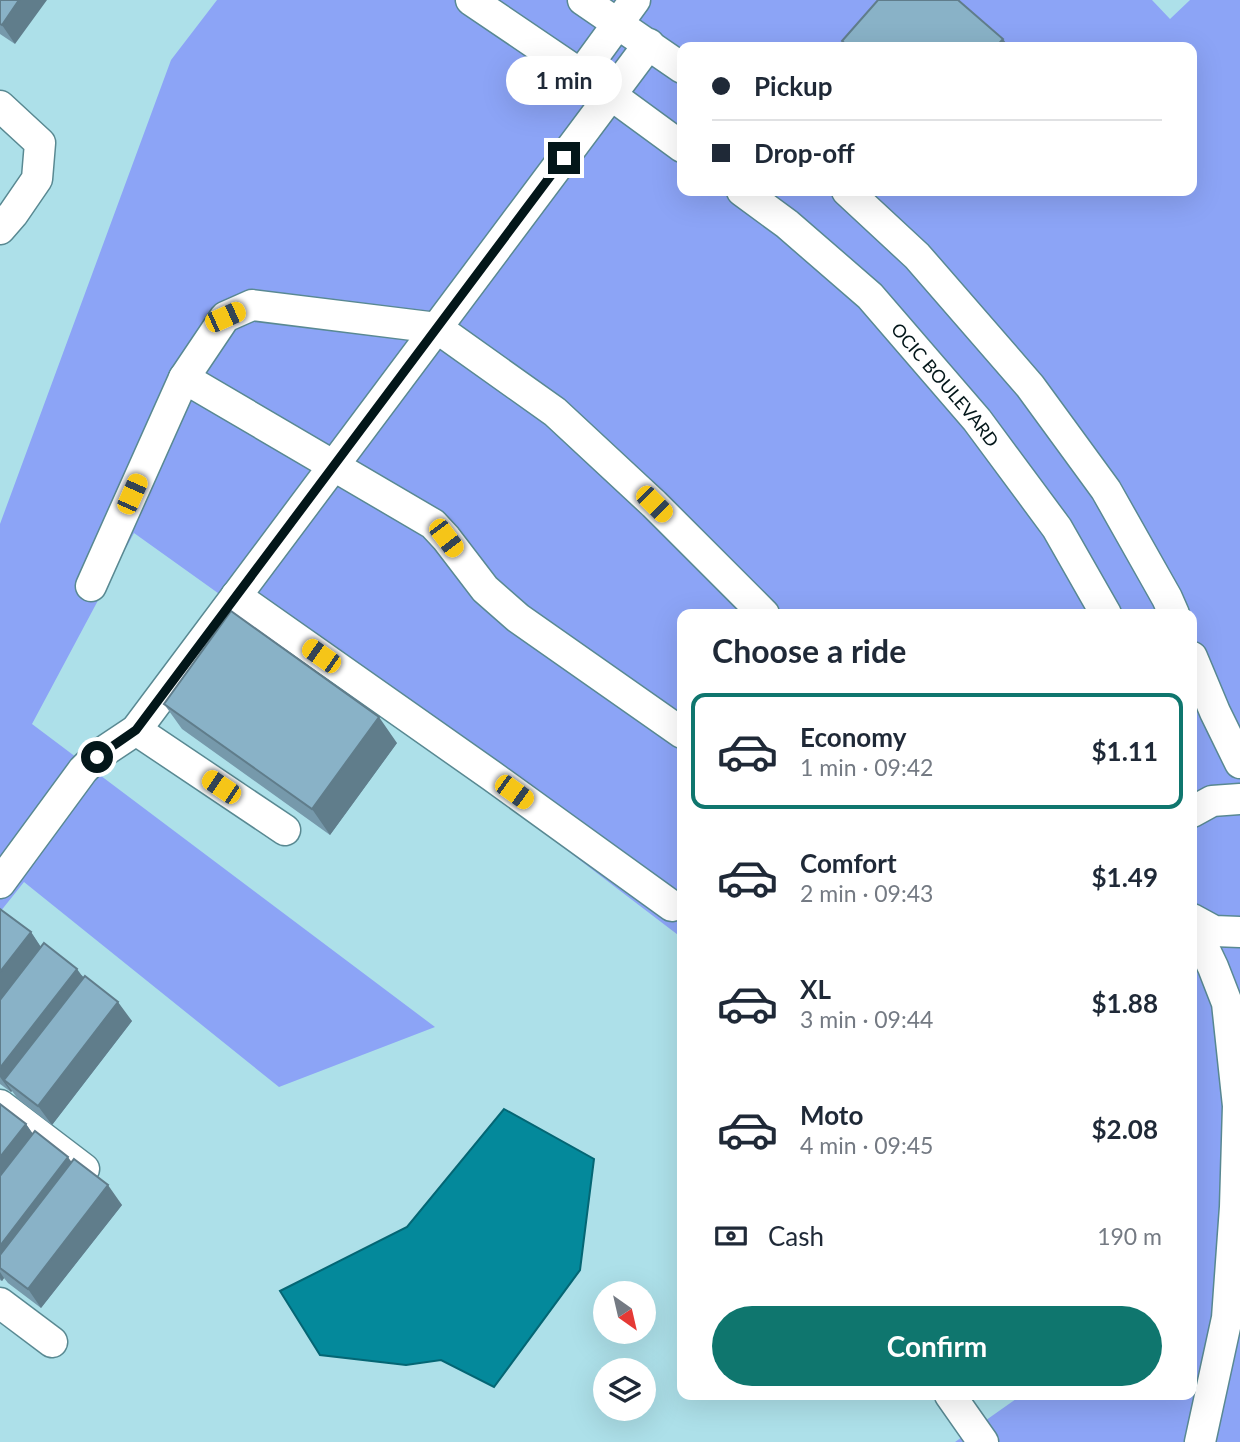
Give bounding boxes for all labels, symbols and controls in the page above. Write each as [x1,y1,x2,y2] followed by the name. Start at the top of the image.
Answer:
[506,57,622,106] callout: 1 min
[535,66,593,94] text: 1 min
[754,70,833,102] text: Pickup
[754,137,855,169] text: Drop-off
[548,142,580,174] route end
[202,299,249,335] car
[887,318,1004,451] street label: OCIC BOULEVARD
[114,471,151,517] car
[632,482,677,526] car
[425,515,468,561] car
[712,631,906,670] text: Choose a ride
[298,635,345,677] car
[716,720,779,783] icon: car
[800,721,906,753] text: Economy
[1092,735,1158,767] text: $1.11
[81,741,113,773] route start
[800,753,933,781] text: 1 min · 09:42
[198,767,245,807] car
[491,771,538,813] car
[716,846,779,909] icon: car
[800,847,897,879] text: Comfort
[1092,861,1158,893] text: $1.49
[800,879,933,907] text: 2 min · 09:43
[716,972,779,1035] icon: car
[800,973,831,1005] text: XL
[1092,987,1158,1019] text: $1.88
[800,1005,933,1033] text: 3 min · 09:44
[716,1098,779,1161] icon: car
[800,1099,863,1131] text: Moto
[1092,1113,1158,1145] text: $2.08
[800,1131,933,1159] text: 4 min · 09:45
[712,1217,750,1255] icon: cash
[768,1220,824,1252] text: Cash
[1097,1222,1162,1250] text: 190 m
[593,1281,656,1344] north arrow
[593,1281,656,1421] map controls
[712,1306,1162,1386] button: Confirm
[593,1358,656,1421] button: layers

